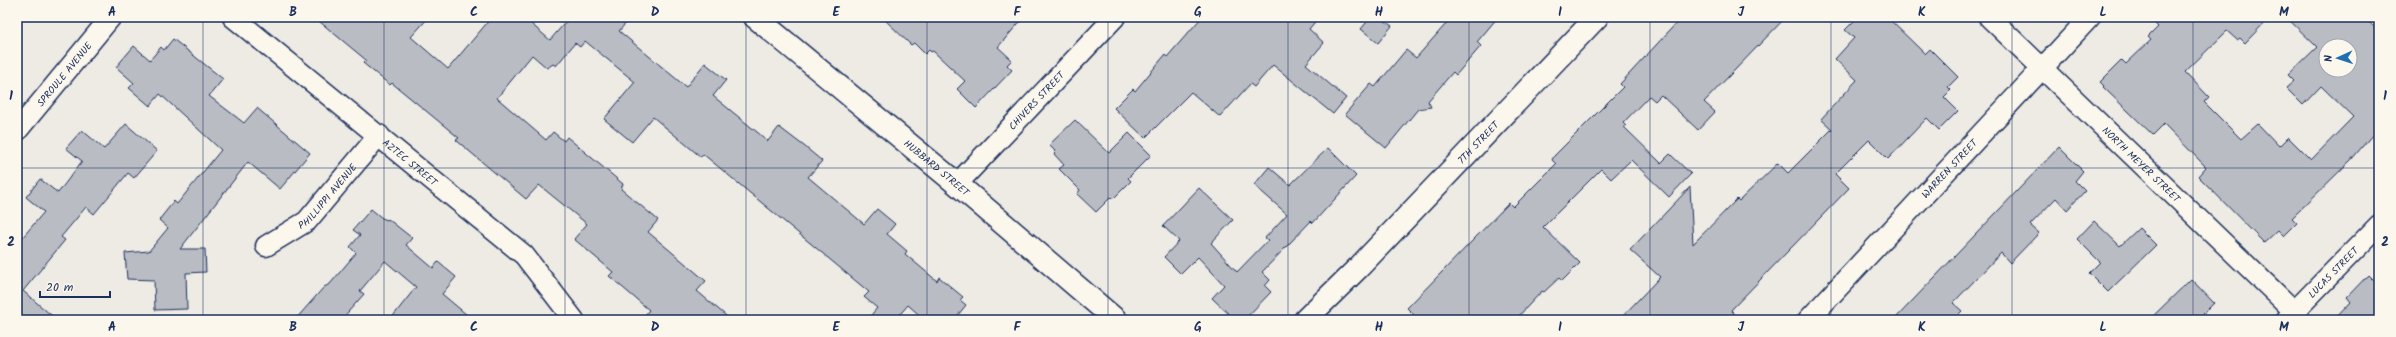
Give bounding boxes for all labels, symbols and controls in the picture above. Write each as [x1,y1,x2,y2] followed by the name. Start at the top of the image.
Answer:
[108,2,116,23] text: A
[289,2,297,23] text: B
[470,2,478,23] text: C
[651,2,660,23] text: D
[832,2,840,23] text: E
[1013,2,1021,23] text: F
[1194,2,1202,23] text: G
[1375,2,1384,23] text: H
[1558,2,1562,23] text: I
[1738,2,1745,23] text: J
[1918,2,1926,23] text: K
[2099,2,2107,23] text: L
[2279,2,2289,23] text: M
[33,38,97,110] street label: SPROULE AVENUE
[2318,38,2358,78] north arrow
[2320,54,2338,62] text: N
[1005,67,1070,134] street label: CHIVERS STREET
[9,86,13,107] text: 1
[2383,86,2387,107] text: 1
[1454,117,1504,168] street label: 7TH STREET
[2098,123,2185,208] street label: NORTH MEYER STREET
[379,135,442,191] street label: AZTEC STREET
[1918,135,1983,202] street label: WARREN STREET
[900,136,974,201] street label: HUBBARD STREET
[295,159,362,234] street label: PHILLIPPI AVENUE
[7,232,15,253] text: 2
[2381,232,2389,253] text: 2
[2305,242,2364,302] street label: LUCAS STREET
[40,273,110,299] scale bar
[46,278,74,297] text: 20 m
[108,317,116,337] text: A
[289,317,297,337] text: B
[470,317,478,337] text: C
[651,317,660,337] text: D
[832,317,840,337] text: E
[1013,317,1021,337] text: F
[1194,317,1202,337] text: G
[1375,317,1384,337] text: H
[1558,317,1562,337] text: I
[1738,317,1745,337] text: J
[1918,317,1926,337] text: K
[2099,317,2107,337] text: L
[2279,317,2289,337] text: M

